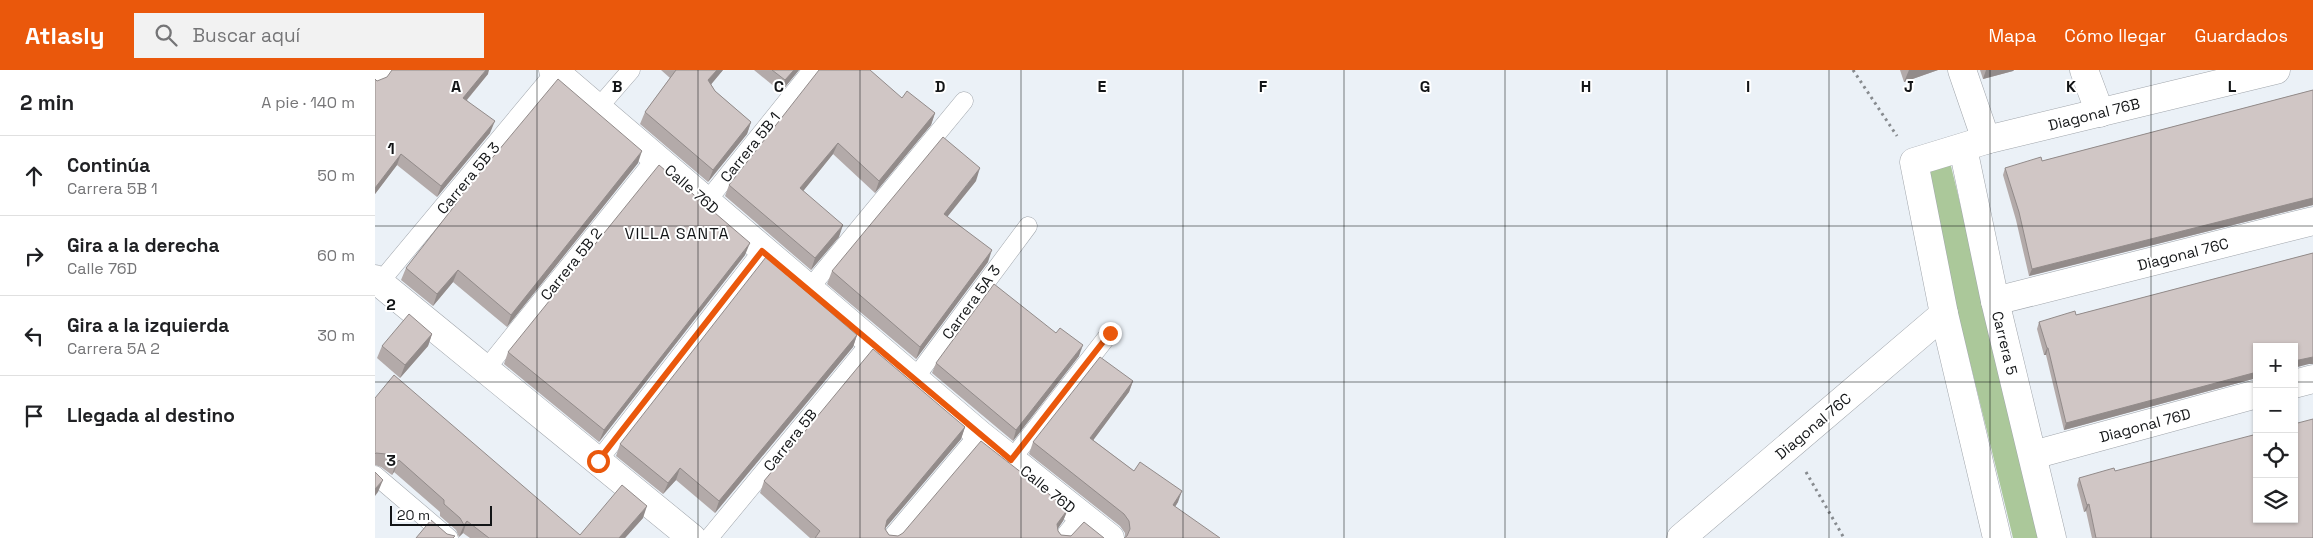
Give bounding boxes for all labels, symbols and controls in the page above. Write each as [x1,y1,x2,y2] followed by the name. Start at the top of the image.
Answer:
[134,13,484,58] search box
[25,20,104,51] text: Atlasly
[152,21,180,49] icon: search
[192,23,300,48] text: Buscar aquí
[1988,24,2036,47] text: Mapa
[2064,24,2166,47] text: Cómo llegar
[2194,24,2288,47] text: Guardados
[451,76,461,97] text: A
[612,76,622,97] text: B
[774,76,784,97] text: C
[935,76,945,97] text: D
[1098,76,1107,97] text: E
[1259,76,1268,97] text: F
[1420,76,1430,97] text: G
[1581,76,1591,97] text: H
[1746,76,1750,97] text: I
[1904,76,1914,97] text: J
[2066,76,2076,97] text: K
[2228,76,2237,97] text: L
[20,89,74,116] text: 2 min
[261,92,355,113] text: A pie · 140 m
[2046,93,2142,135] street label: Diagonal 76B
[716,108,784,186] street label: Carrera 5B 1
[387,138,395,159] text: 1
[432,138,504,218] street label: Carrera 5B 3
[67,153,150,178] text: Continúa
[661,160,723,218] street label: Calle 76D
[20,162,48,190] icon: ahead
[317,165,355,186] text: 50 m
[67,178,158,199] text: Carrera 5B 1
[625,223,730,244] district label: VILLA SANTA
[536,224,606,304] street label: Carrera 5B 2
[67,233,219,258] text: Gira a la derecha
[2135,233,2231,275] street label: Diagonal 76C
[20,242,48,270] icon: right
[317,245,355,266] text: 60 m
[67,258,137,279] text: Calle 76D
[938,261,1004,343] street label: Carrera 5A 3
[386,294,396,315] text: 2
[1988,309,2022,377] street label: Carrera 5
[67,313,229,338] text: Gira a la izquierda
[20,322,48,350] icon: left
[1099,322,1122,345] route end
[317,325,355,346] text: 30 m
[67,338,160,359] text: Carrera 5A 2
[2253,343,2298,523] map controls
[2253,343,2298,388] button: +
[2253,388,2298,433] button: −
[1771,389,1855,463] street label: Diagonal 76C
[20,402,48,430] icon: arrive
[67,403,235,428] text: Llegada al destino
[2097,404,2193,446] street label: Diagonal 76D
[759,405,821,475] street label: Carrera 5B
[2253,433,2298,478] button: locate
[386,450,396,471] text: 3
[587,450,610,473] route start
[1016,461,1080,517] street label: Calle 76D
[2253,478,2298,523] button: layers
[390,503,493,526] scale bar
[397,506,430,524] text: 20 m

